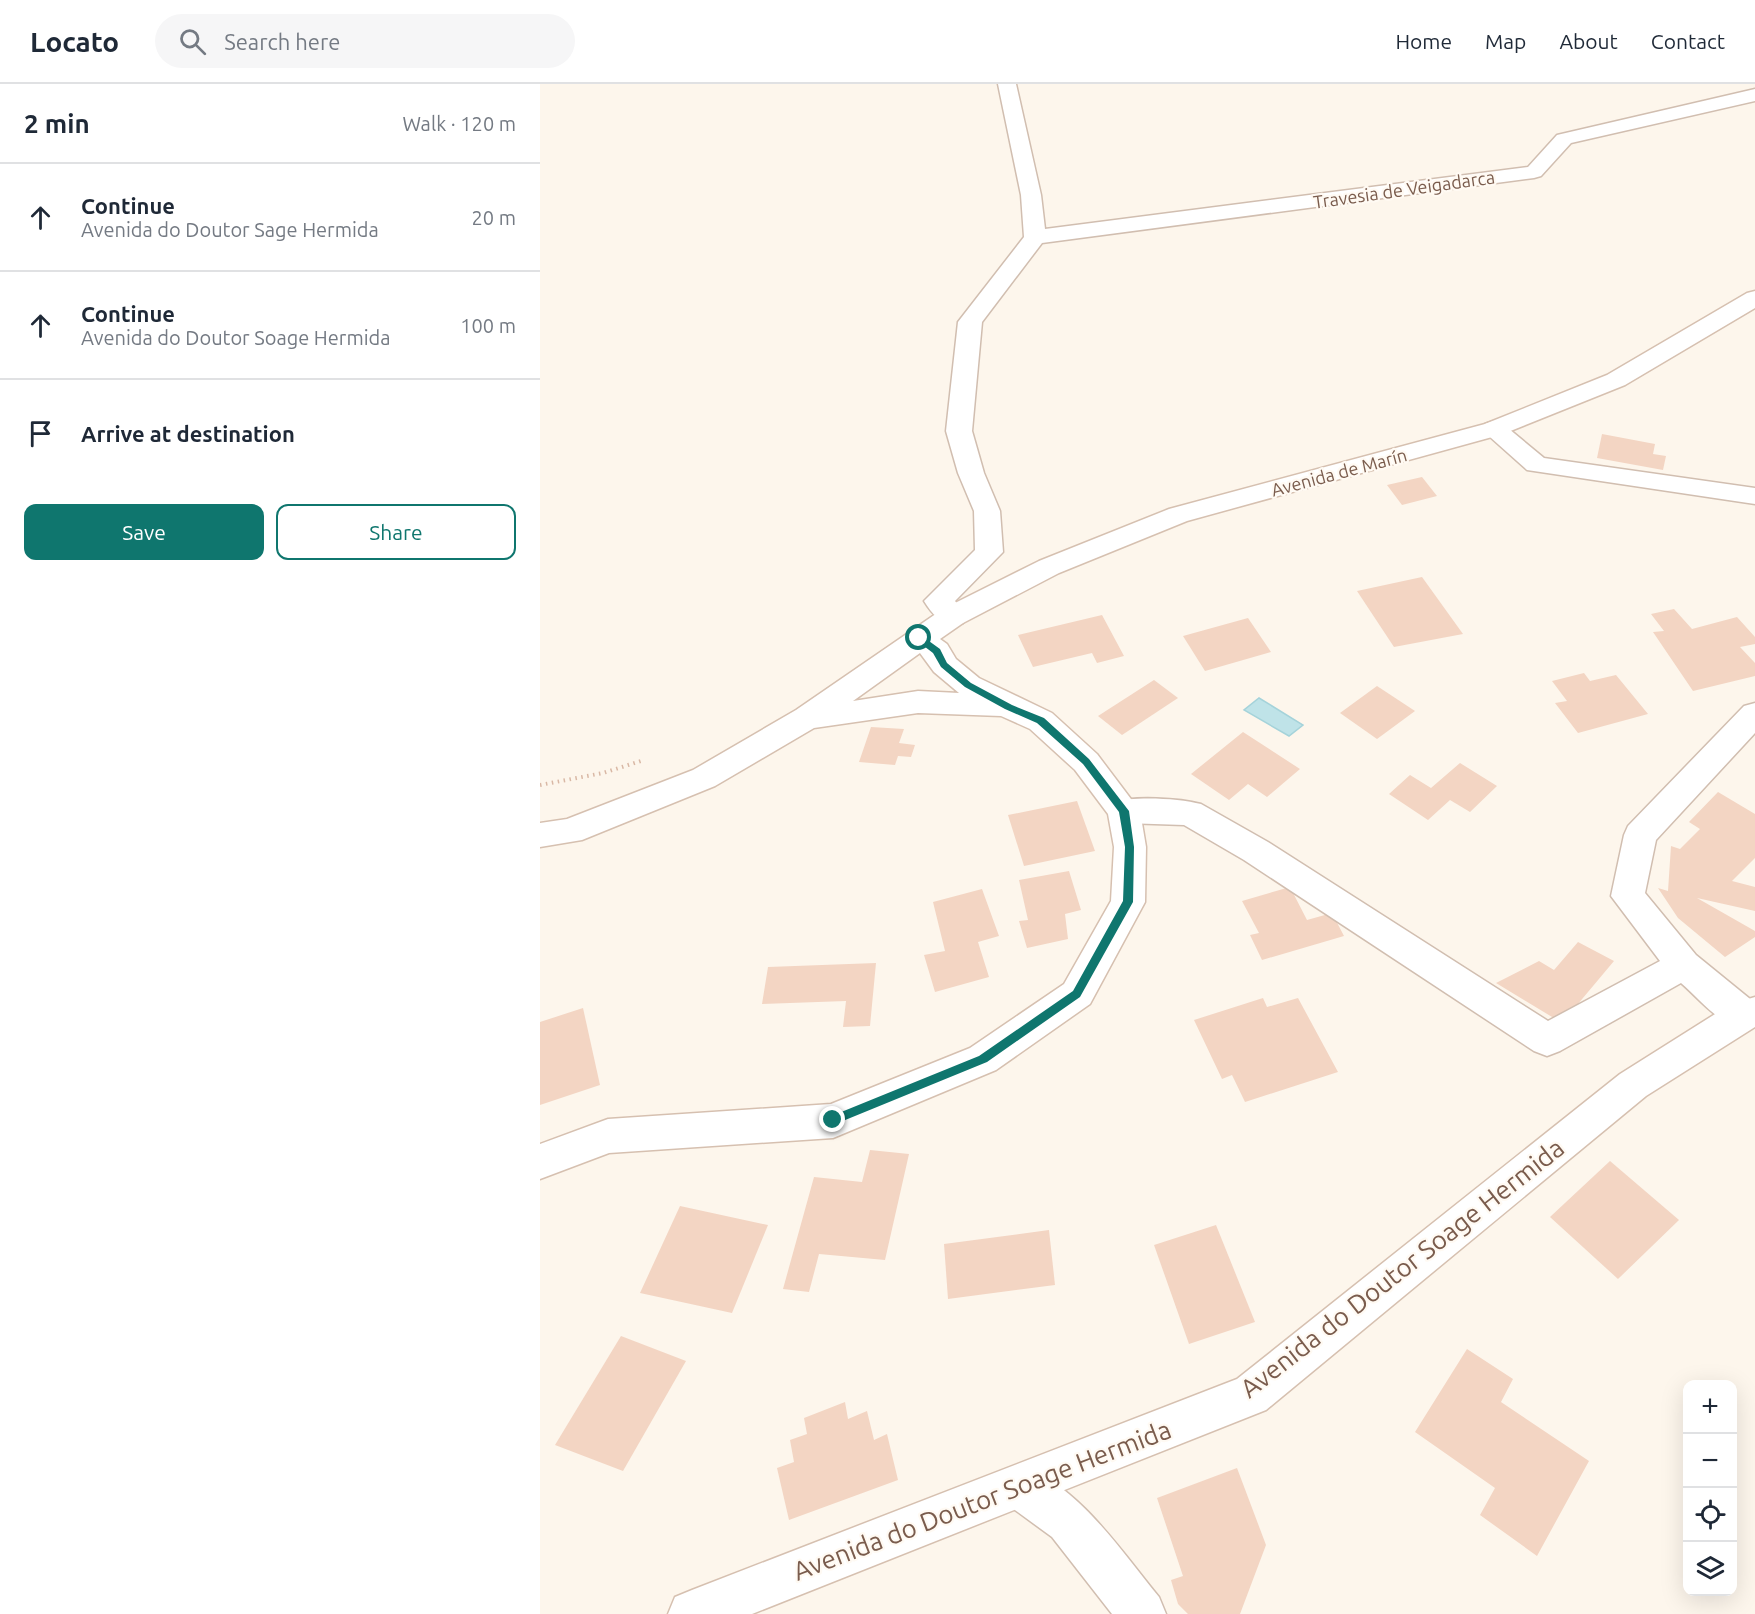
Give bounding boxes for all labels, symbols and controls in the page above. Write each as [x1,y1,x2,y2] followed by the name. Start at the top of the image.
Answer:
[155,14,575,68] search box
[176,25,209,58] icon: search
[30,26,119,57] text: Locato
[224,29,340,54] text: Search here
[1395,29,1452,53] text: Home
[1485,29,1526,53] text: Map
[1559,29,1618,53] text: About
[1651,29,1725,53] text: Contact
[24,109,90,138] text: 2 min
[403,112,516,135] text: Walk · 120 m
[1312,166,1496,212] street label: Travesia de Veigadarca
[81,193,175,218] text: Continue
[24,201,57,234] icon: ahead
[472,206,516,229] text: 20 m
[81,218,379,241] text: Avenida do Doutor Sage Hermida
[81,301,175,326] text: Continue
[24,309,57,342] icon: ahead
[460,314,516,337] text: 100 m
[81,326,390,349] text: Avenida do Doutor Soage Hermida
[24,417,57,450] icon: arrive
[81,421,295,446] text: Arrive at destination
[1269,444,1409,500] street label: Avenida de Marín
[24,504,264,560] button: Save
[276,504,516,560] button: Share
[905,624,931,650] route start
[819,1106,845,1132] route end
[1235,1133,1569,1403] street label: Avenida do Doutor Soage Hermida
[1683,1380,1737,1596] map controls
[1683,1380,1737,1434] button: +
[789,1414,1175,1586] street label: Avenida do Doutor Soage Hermida
[1683,1434,1737,1488] button: −
[1683,1488,1737,1542] button: locate
[1683,1542,1737,1596] button: layers

